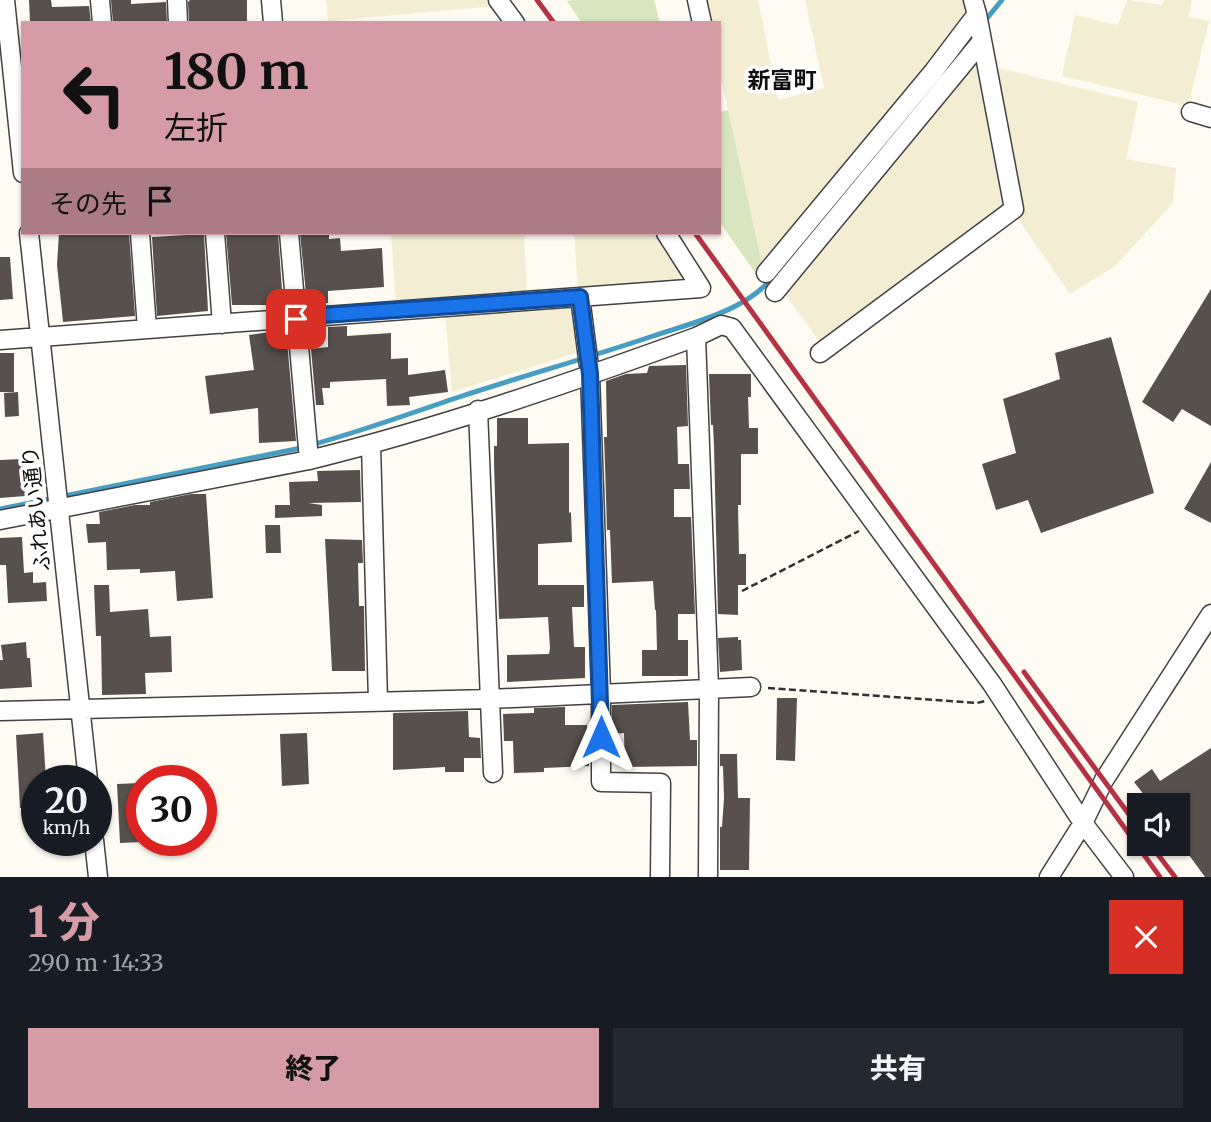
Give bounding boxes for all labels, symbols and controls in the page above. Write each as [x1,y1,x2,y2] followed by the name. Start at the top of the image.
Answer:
[164,41,309,102] text: 180 m
[49,49,140,140] icon: left
[748,65,817,94] district label: 新富町
[164,108,228,148] text: 左折
[141,182,179,220] icon: arrive
[49,187,127,220] text: その先
[266,289,326,349] pin
[277,300,315,338] icon: arrive
[16,445,56,573] street label: ふれあい通り
[564,700,638,774] position arrow
[126,765,217,856] speed limit sign: 30
[45,779,88,823] text: 20
[1127,793,1190,856] map controls
[1127,793,1190,856] button: sound
[43,816,90,839] text: km/h
[28,896,100,948] text: 1 分
[1109,900,1183,974] button: close
[28,948,164,977] text: 290 m · 14:33
[28,1028,599,1108] button: 終了
[613,1028,1183,1108] button: 共有

